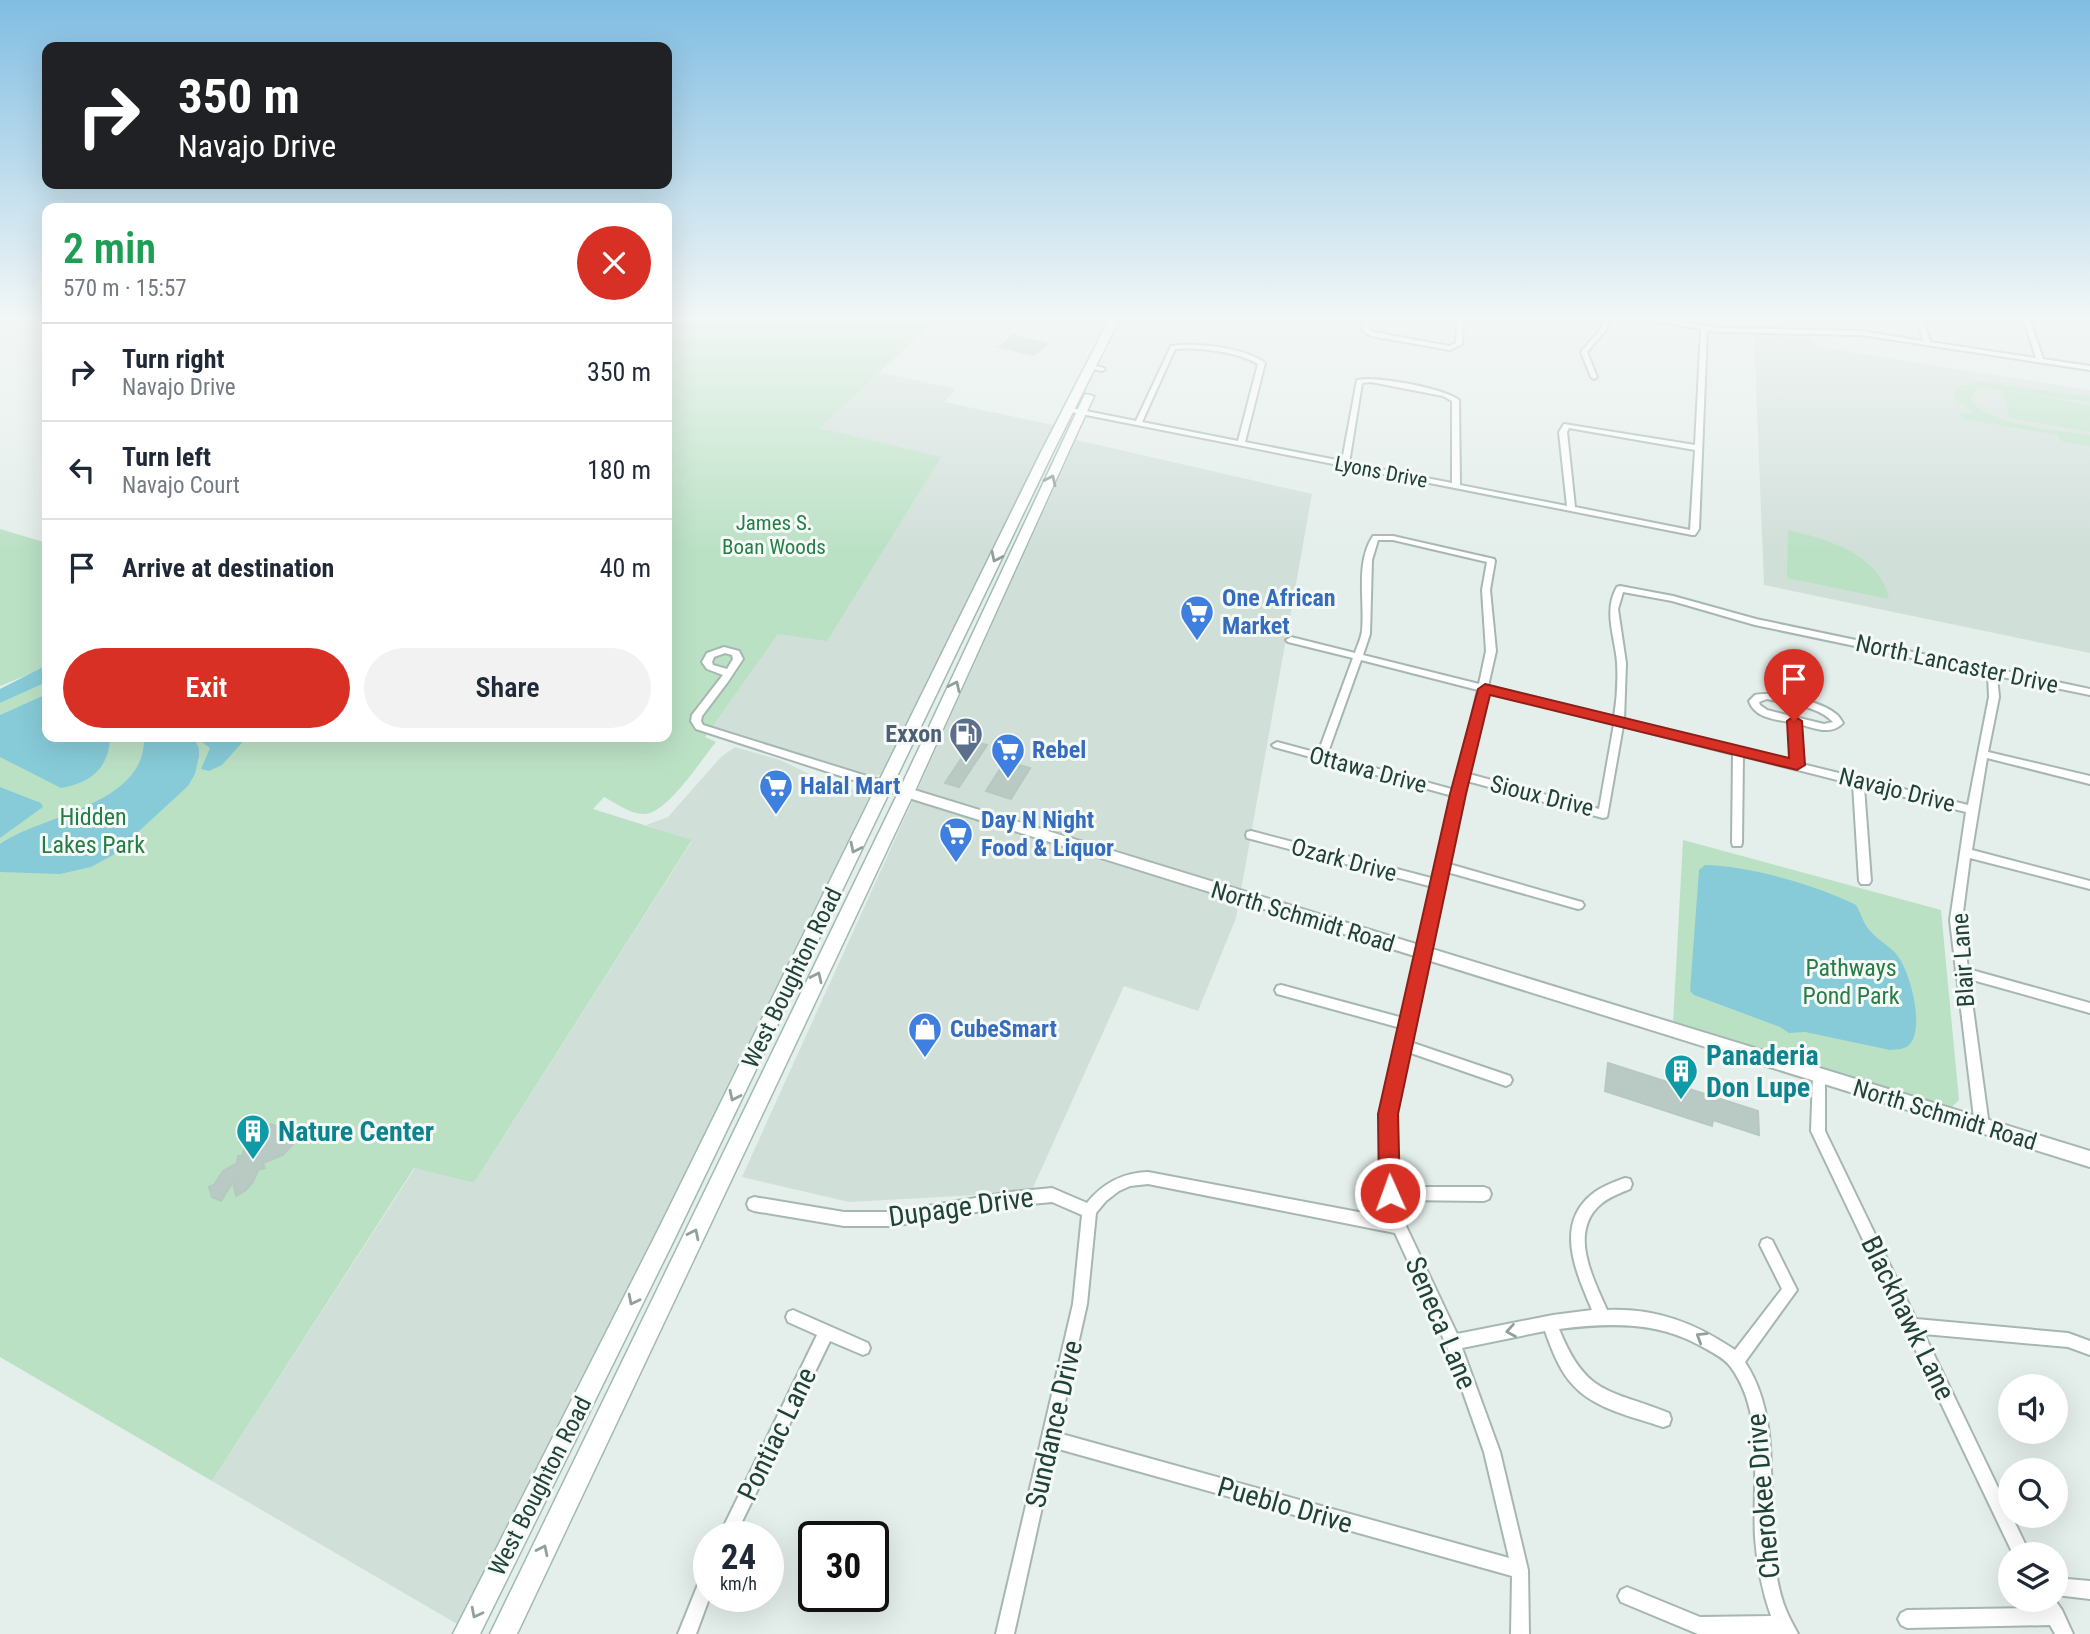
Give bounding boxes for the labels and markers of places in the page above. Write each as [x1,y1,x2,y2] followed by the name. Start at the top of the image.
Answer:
[1222,584,1336,640] place label: One African Market
[1178,593,1216,642] supermarket icon: One African Market
[1764,649,1824,721] pin
[947,715,985,764] fuel station icon: Exxon
[885,720,942,748] place label: Exxon
[989,731,1027,780] supermarket icon: Rebel
[1032,736,1086,764] place label: Rebel
[757,767,795,816] supermarket icon: Halal Mart
[800,772,900,800] place label: Halal Mart
[981,806,1114,862] place label: Day N Night Food & Liquor
[937,815,975,864] supermarket icon: Day N Night Food & Liquor
[906,1010,944,1059] shop icon: CubeSmart
[950,1015,1057,1043] place label: CubeSmart
[1706,1039,1819,1104] place label: Panaderia Don Lupe
[1662,1052,1700,1101] building icon: Panaderia Don Lupe
[234,1112,272,1161] building icon: Nature Center
[278,1115,434,1148] place label: Nature Center

